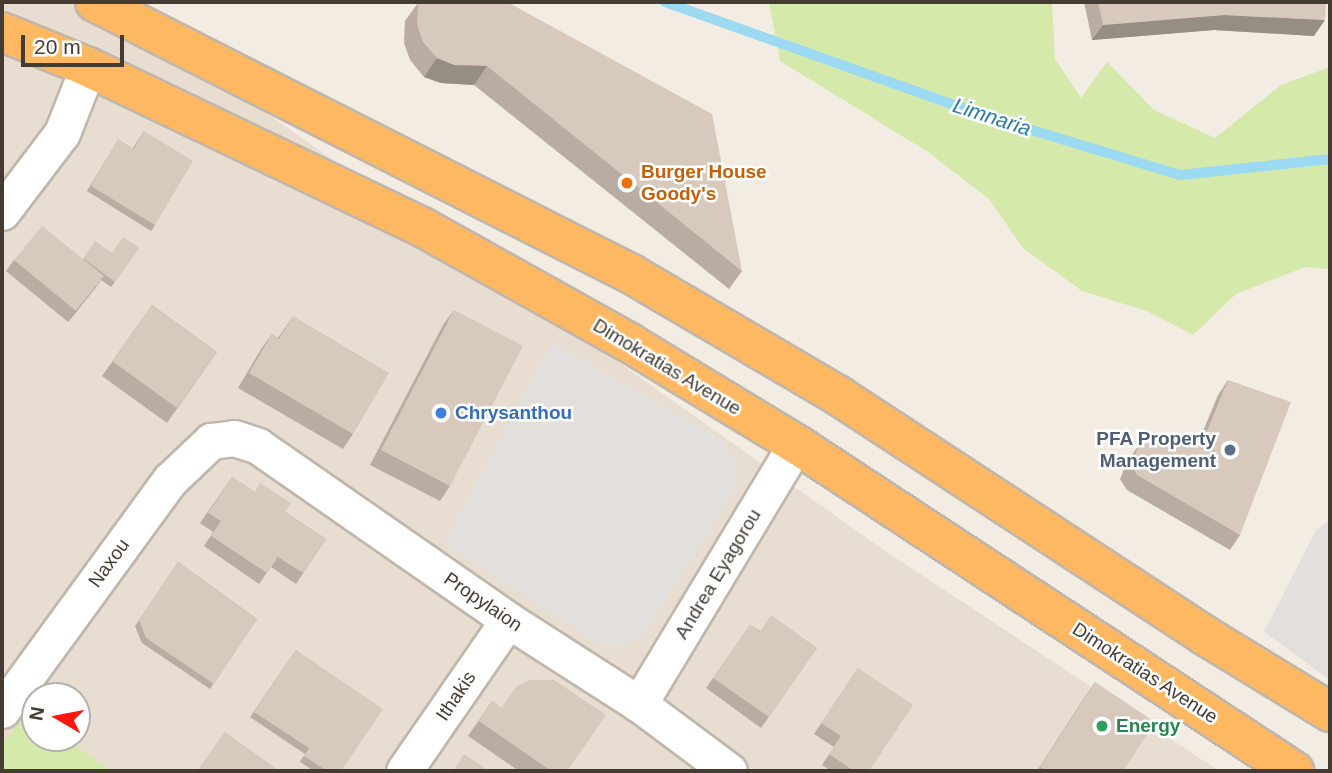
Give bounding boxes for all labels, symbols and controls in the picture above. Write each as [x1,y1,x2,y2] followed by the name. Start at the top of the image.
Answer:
[24,21,128,65] scale bar
[34,35,81,58] text: 20 m
[950,93,1034,141] water label: Limnaria
[641,161,767,205] place label: Burger House Goody's
[619,175,635,191] marker: Burger House Goody's
[588,314,746,420] street label: Dimokratias Avenue
[455,402,572,424] place label: Chrysanthou
[433,405,449,421] marker: Chrysanthou
[1096,428,1216,472] place label: PFA Property Management
[1222,442,1238,458] marker: PFA Property Management
[670,505,766,643] street label: Andrea Eyagorou
[84,534,134,592] street label: Naxou
[439,567,527,637] street label: Propylaion
[1068,617,1222,729] street label: Dimokratias Avenue
[431,667,481,725] street label: Ithakis
[21,682,91,752] north arrow
[25,705,48,722] text: N
[1116,715,1180,737] place label: Energy
[1094,718,1110,734] marker: Energy

